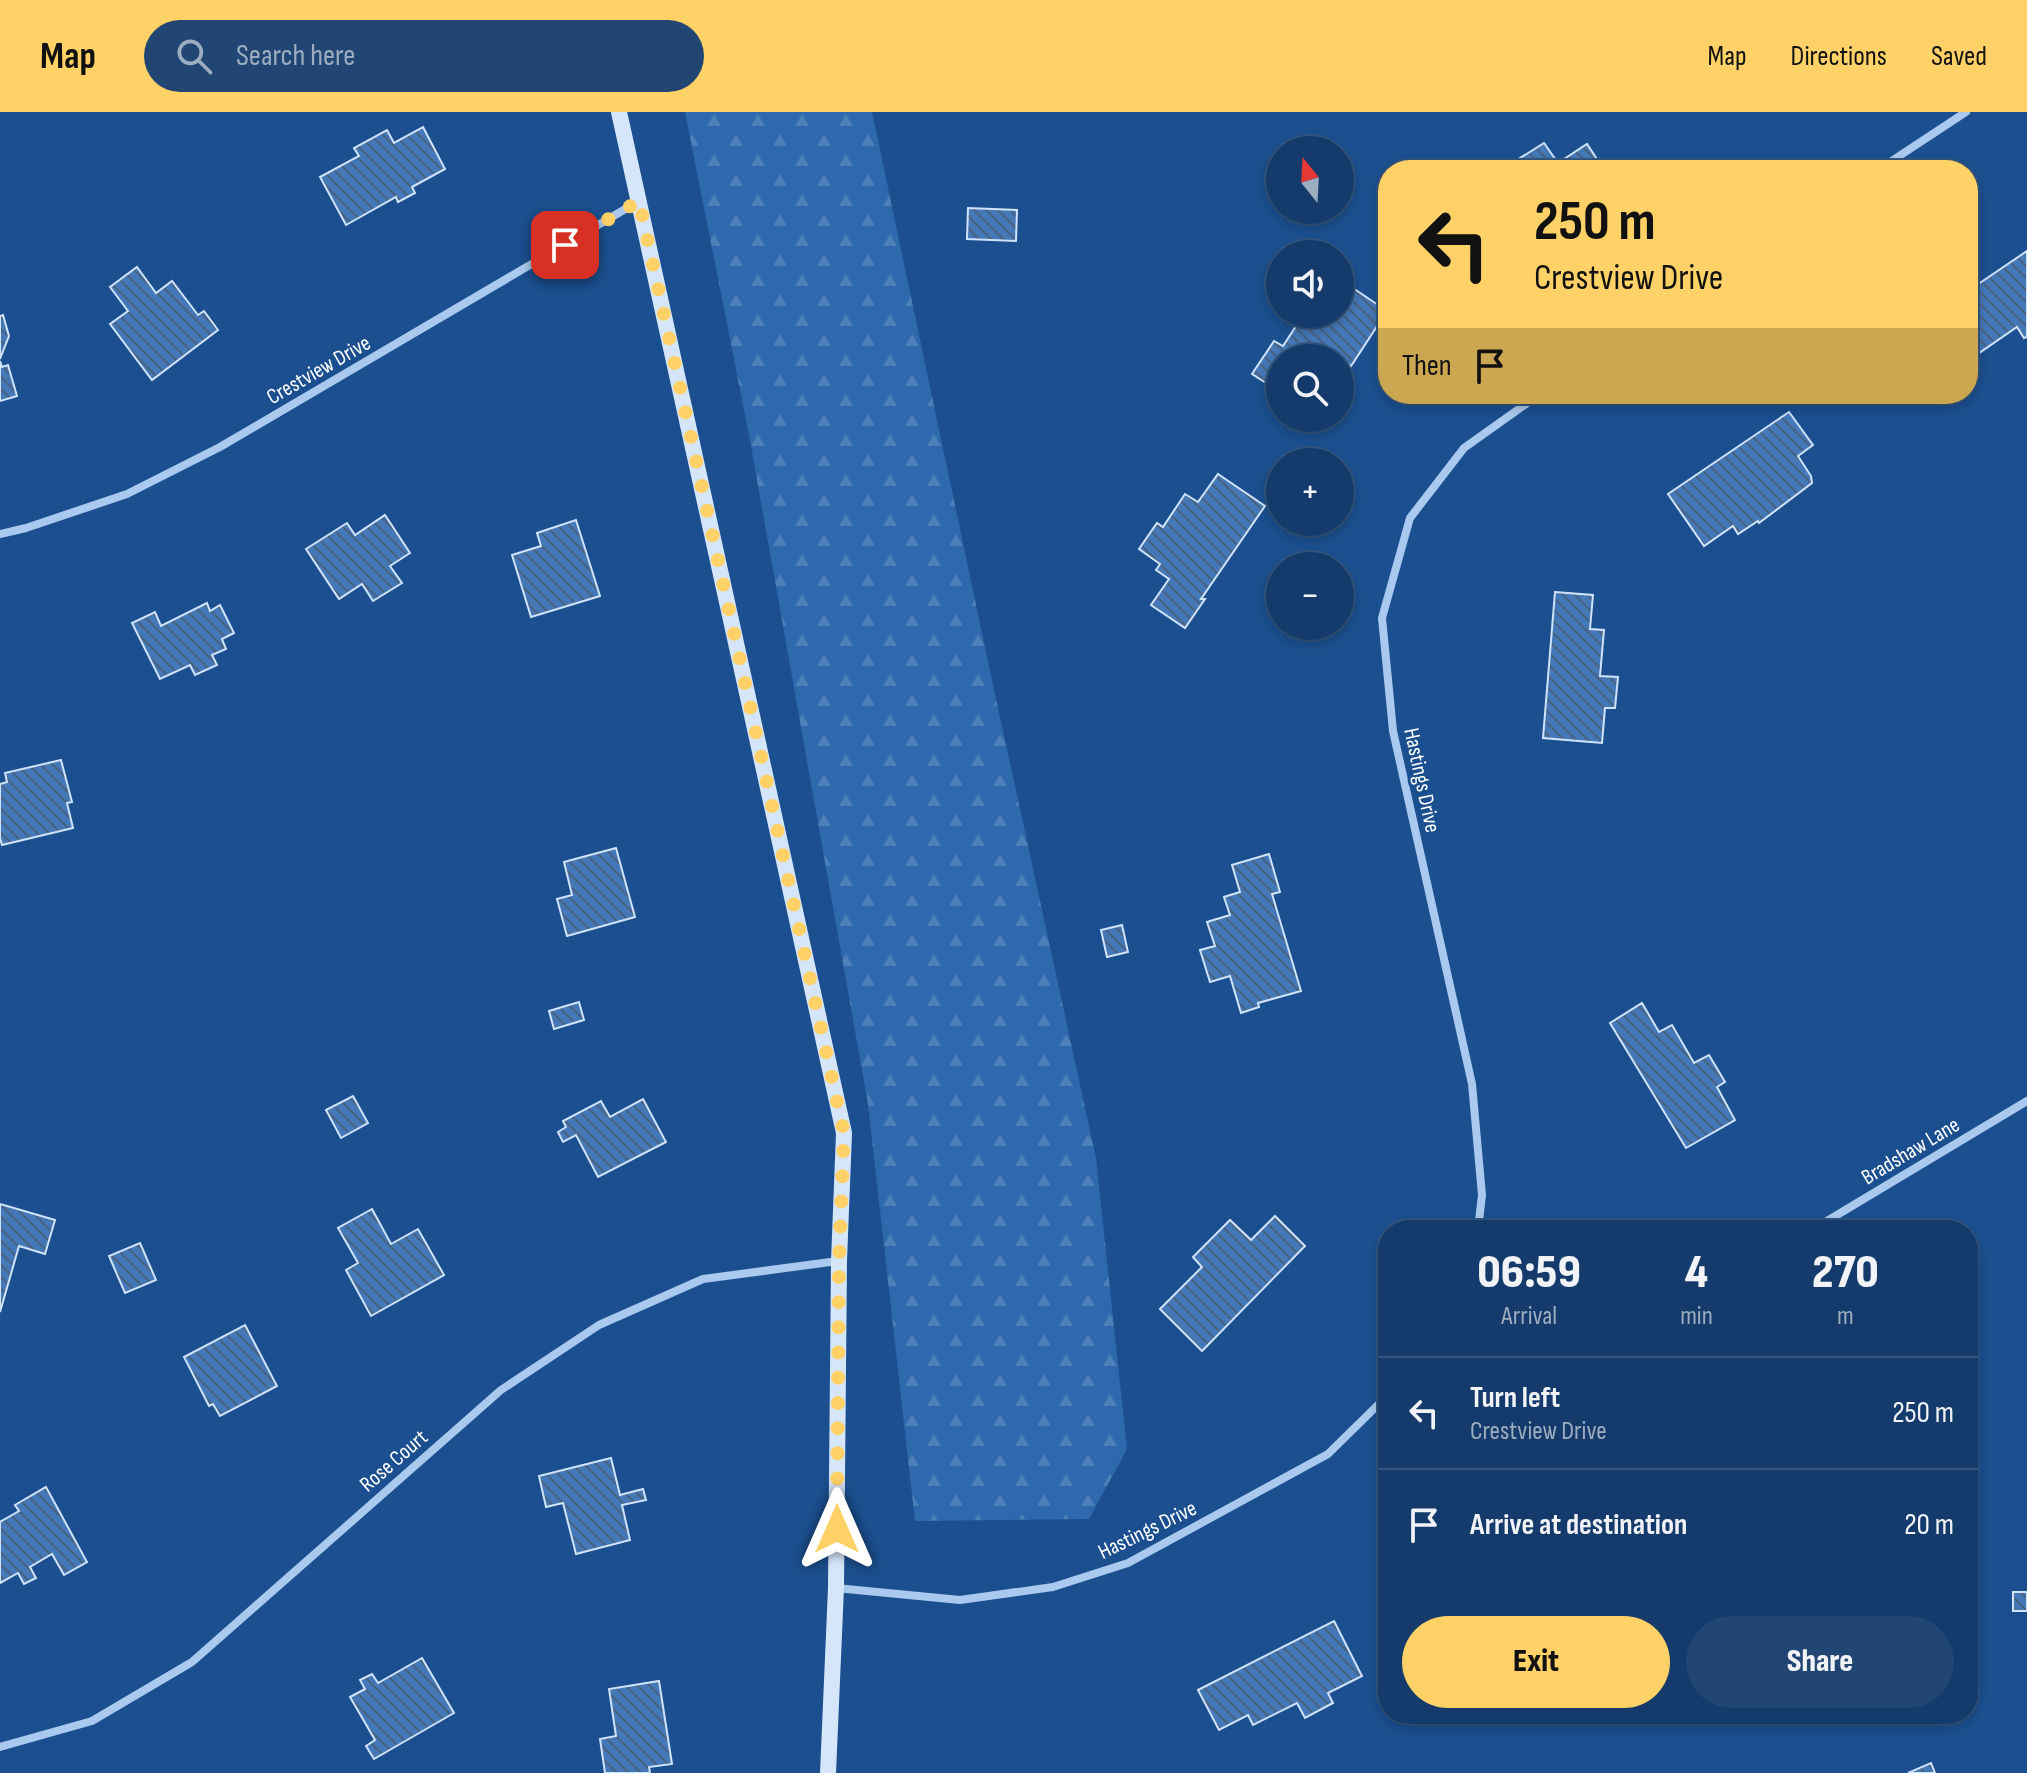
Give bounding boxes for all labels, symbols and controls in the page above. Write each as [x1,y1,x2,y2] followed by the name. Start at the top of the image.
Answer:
[144,20,704,92] search box
[40,34,96,79] text: Map
[172,34,216,78] icon: search
[236,38,355,74] text: Search here
[1708,40,1747,73] text: Map
[1791,40,1887,73] text: Directions
[1931,40,1987,73] text: Saved
[1266,136,1354,224] north arrow
[1266,136,1354,640] map controls
[1534,189,1656,256] text: 250 m
[1402,192,1506,296] icon: left
[531,211,599,279] pin
[543,223,587,267] icon: arrive
[1266,240,1354,328] button: sound
[1534,257,1723,300] text: Crestview Drive
[262,330,376,411] street label: Crestview Drive
[1266,344,1354,432] button: search
[1468,344,1512,388] icon: arrive
[1402,348,1452,384] text: Then
[1266,448,1354,536] button: +
[1266,552,1354,640] button: −
[1397,725,1446,835] street label: Hastings Drive
[1857,1111,1965,1191] street label: Bradshaw Lane
[1477,1244,1581,1301] text: 06:59
[1685,1244,1708,1301] text: 4
[1812,1244,1879,1301] text: 270
[1501,1301,1557,1332] text: Arrival
[1680,1301,1713,1332] text: min
[1837,1301,1854,1332] text: m
[1470,1380,1560,1416] text: Turn left
[1402,1391,1446,1435] icon: left
[1892,1395,1954,1431] text: 250 m
[1470,1416,1607,1447] text: Crestview Drive
[354,1424,434,1498] street label: Rose Court
[795,1487,879,1571] position arrow
[1094,1495,1201,1566] street label: Hastings Drive
[1402,1503,1446,1547] icon: arrive
[1470,1507,1687,1543] text: Arrive at destination
[1904,1507,1954,1543] text: 20 m
[1402,1616,1670,1708] button: Exit
[1686,1616,1954,1708] button: Share

